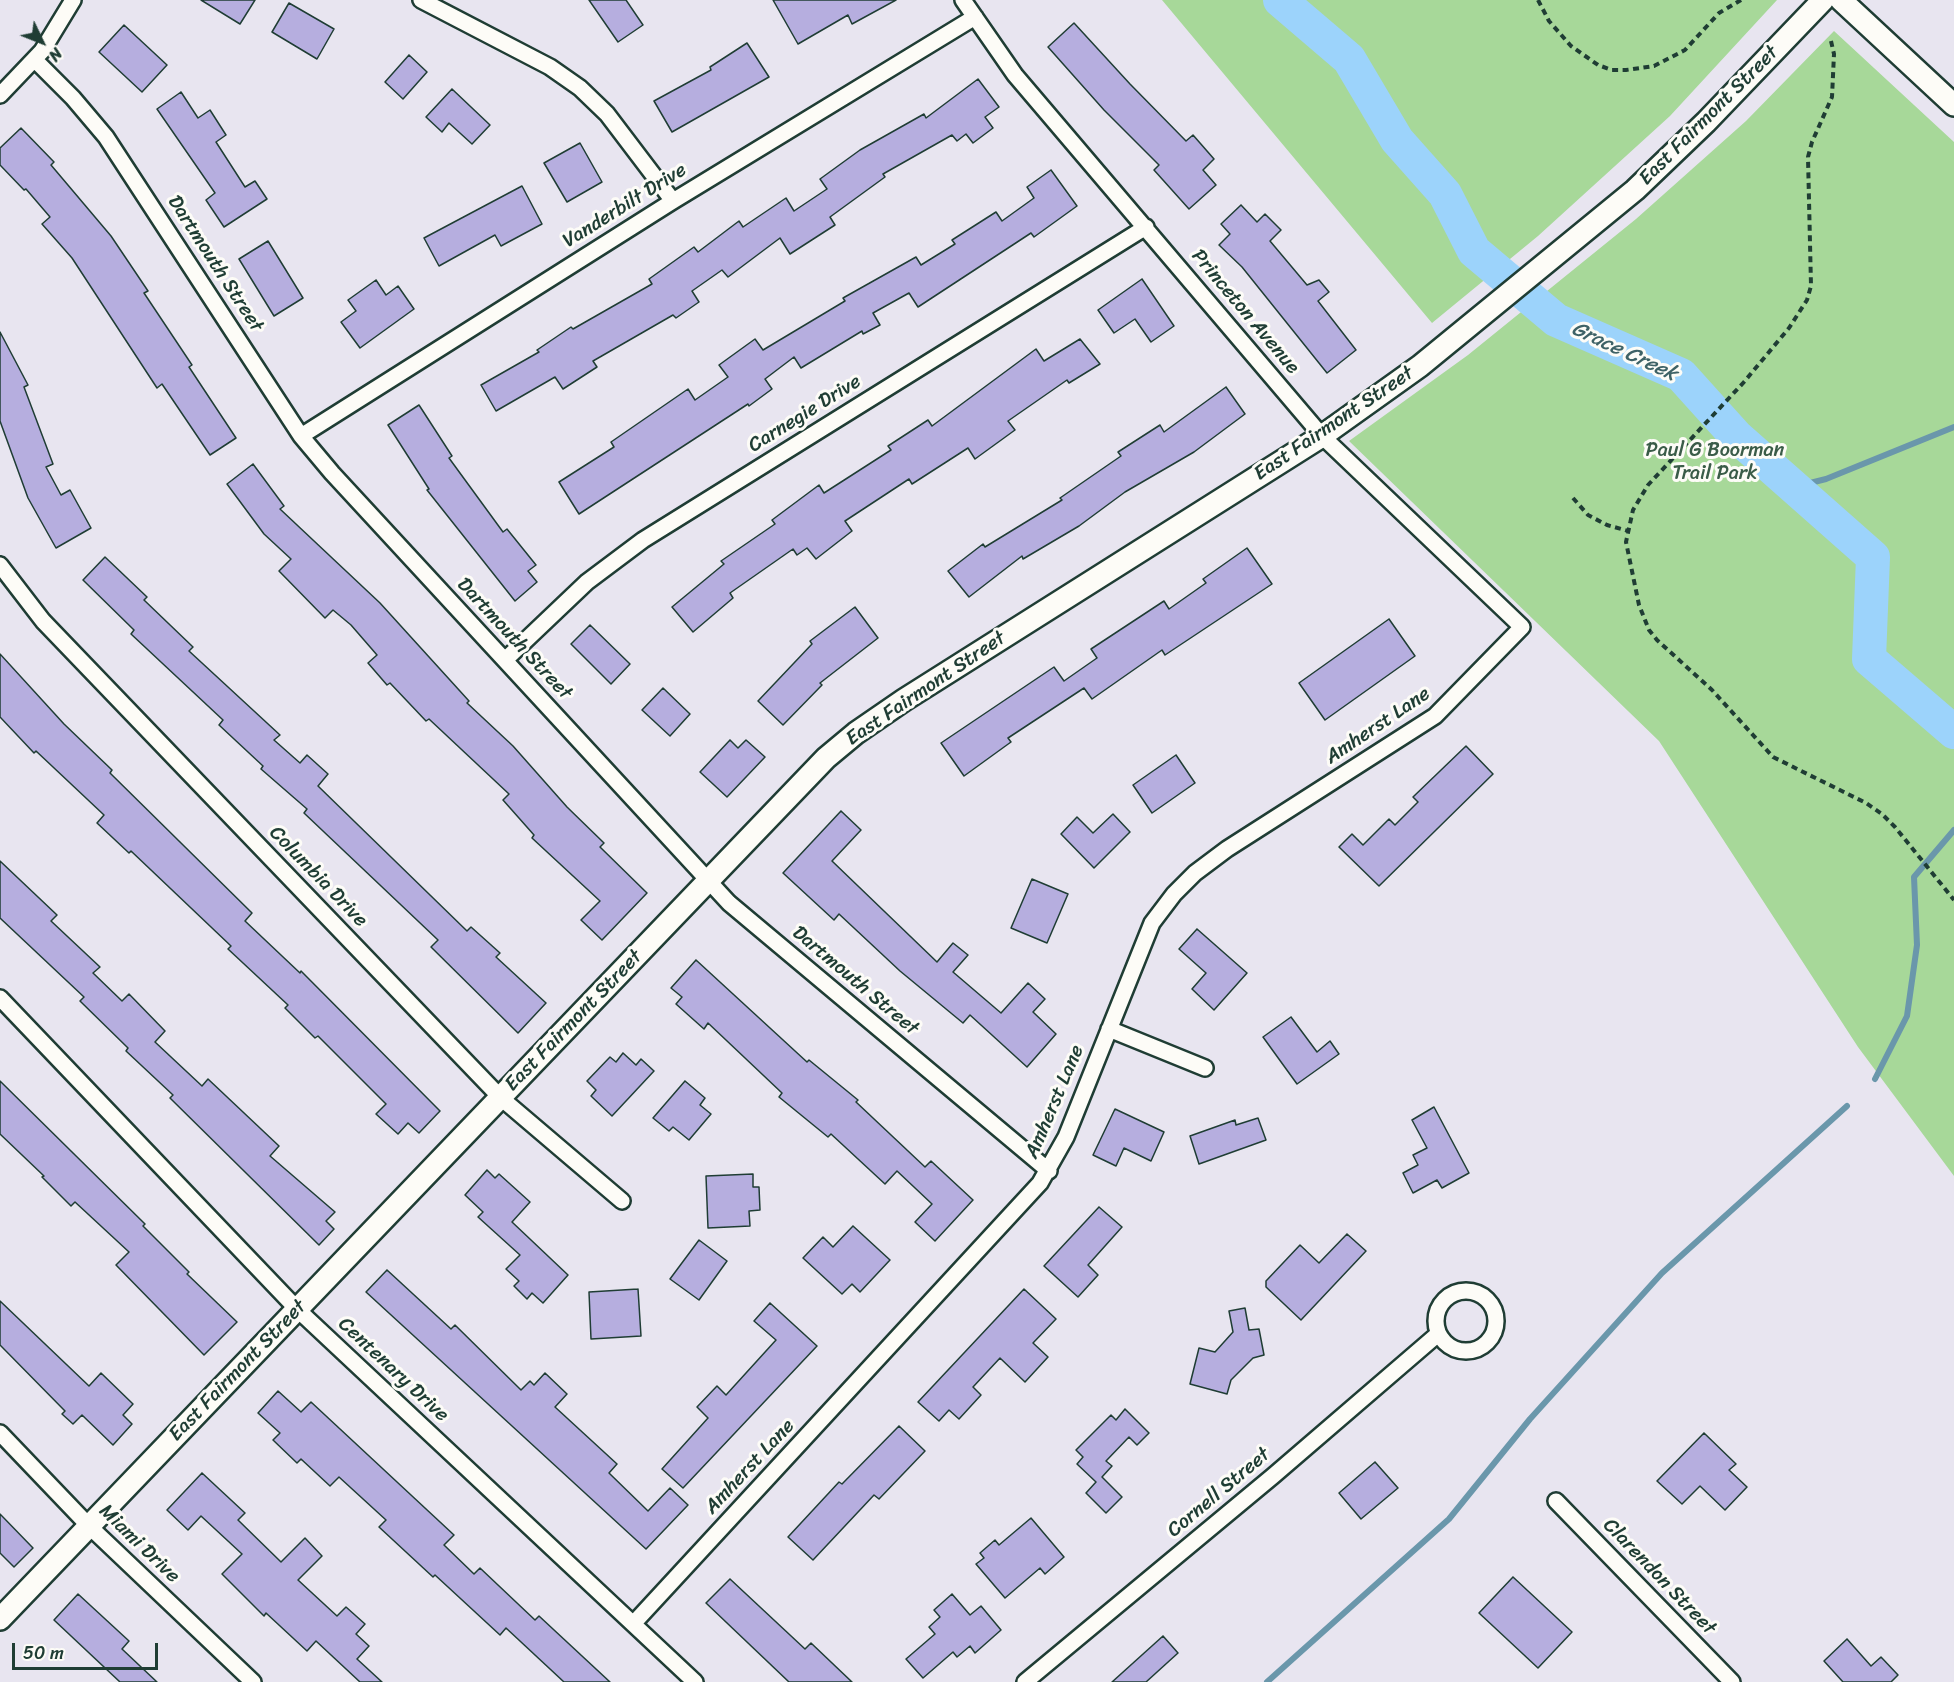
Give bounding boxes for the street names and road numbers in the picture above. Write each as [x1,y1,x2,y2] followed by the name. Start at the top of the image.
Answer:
[1634,41,1784,191] street label: East Fairmont Street
[559,158,691,254] street label: Vanderbilt Drive
[162,191,268,337] street label: Dartmouth Street
[1186,245,1304,379] street label: Princeton Avenue
[1250,362,1418,486] street label: East Fairmont Street
[744,370,866,458] street label: Carnegie Drive
[451,573,577,705] street label: Dartmouth Street
[842,627,1010,751] street label: East Fairmont Street
[1321,682,1435,770] street label: Amherst Lane
[264,822,372,932] street label: Columbia Drive
[787,921,923,1041] street label: Dartmouth Street
[500,945,648,1097] street label: East Fairmont Street
[1020,1042,1090,1162] street label: Amherst Lane
[164,1295,312,1447] street label: East Fairmont Street
[333,1313,453,1427] street label: Centenary Drive
[700,1415,800,1519] street label: Amherst Lane
[1163,1443,1275,1543] street label: Cornell Street
[94,1500,184,1588] street label: Miami Drive
[1598,1514,1720,1640] street label: Clarendon Street

